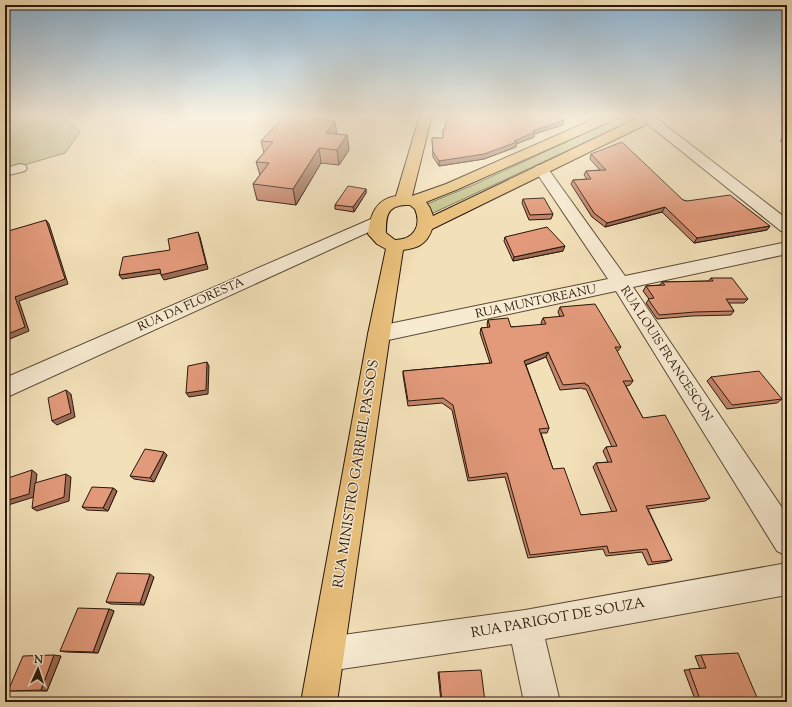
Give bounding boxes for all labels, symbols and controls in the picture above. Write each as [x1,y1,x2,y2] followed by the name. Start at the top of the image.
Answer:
[135,273,247,337] street label: RUA DA FLORESTA
[474,280,598,324] street label: RUA MUNTOREANU
[615,283,717,426] street label: RUA LOUIS FRANCESCON
[329,358,385,590] street label: RUA MINISTRO GABRIEL PASSOS
[469,594,647,644] street label: RUA PARIGOT DE SOUZA
[18,649,58,689] north arrow
[33,652,43,668] text: N

